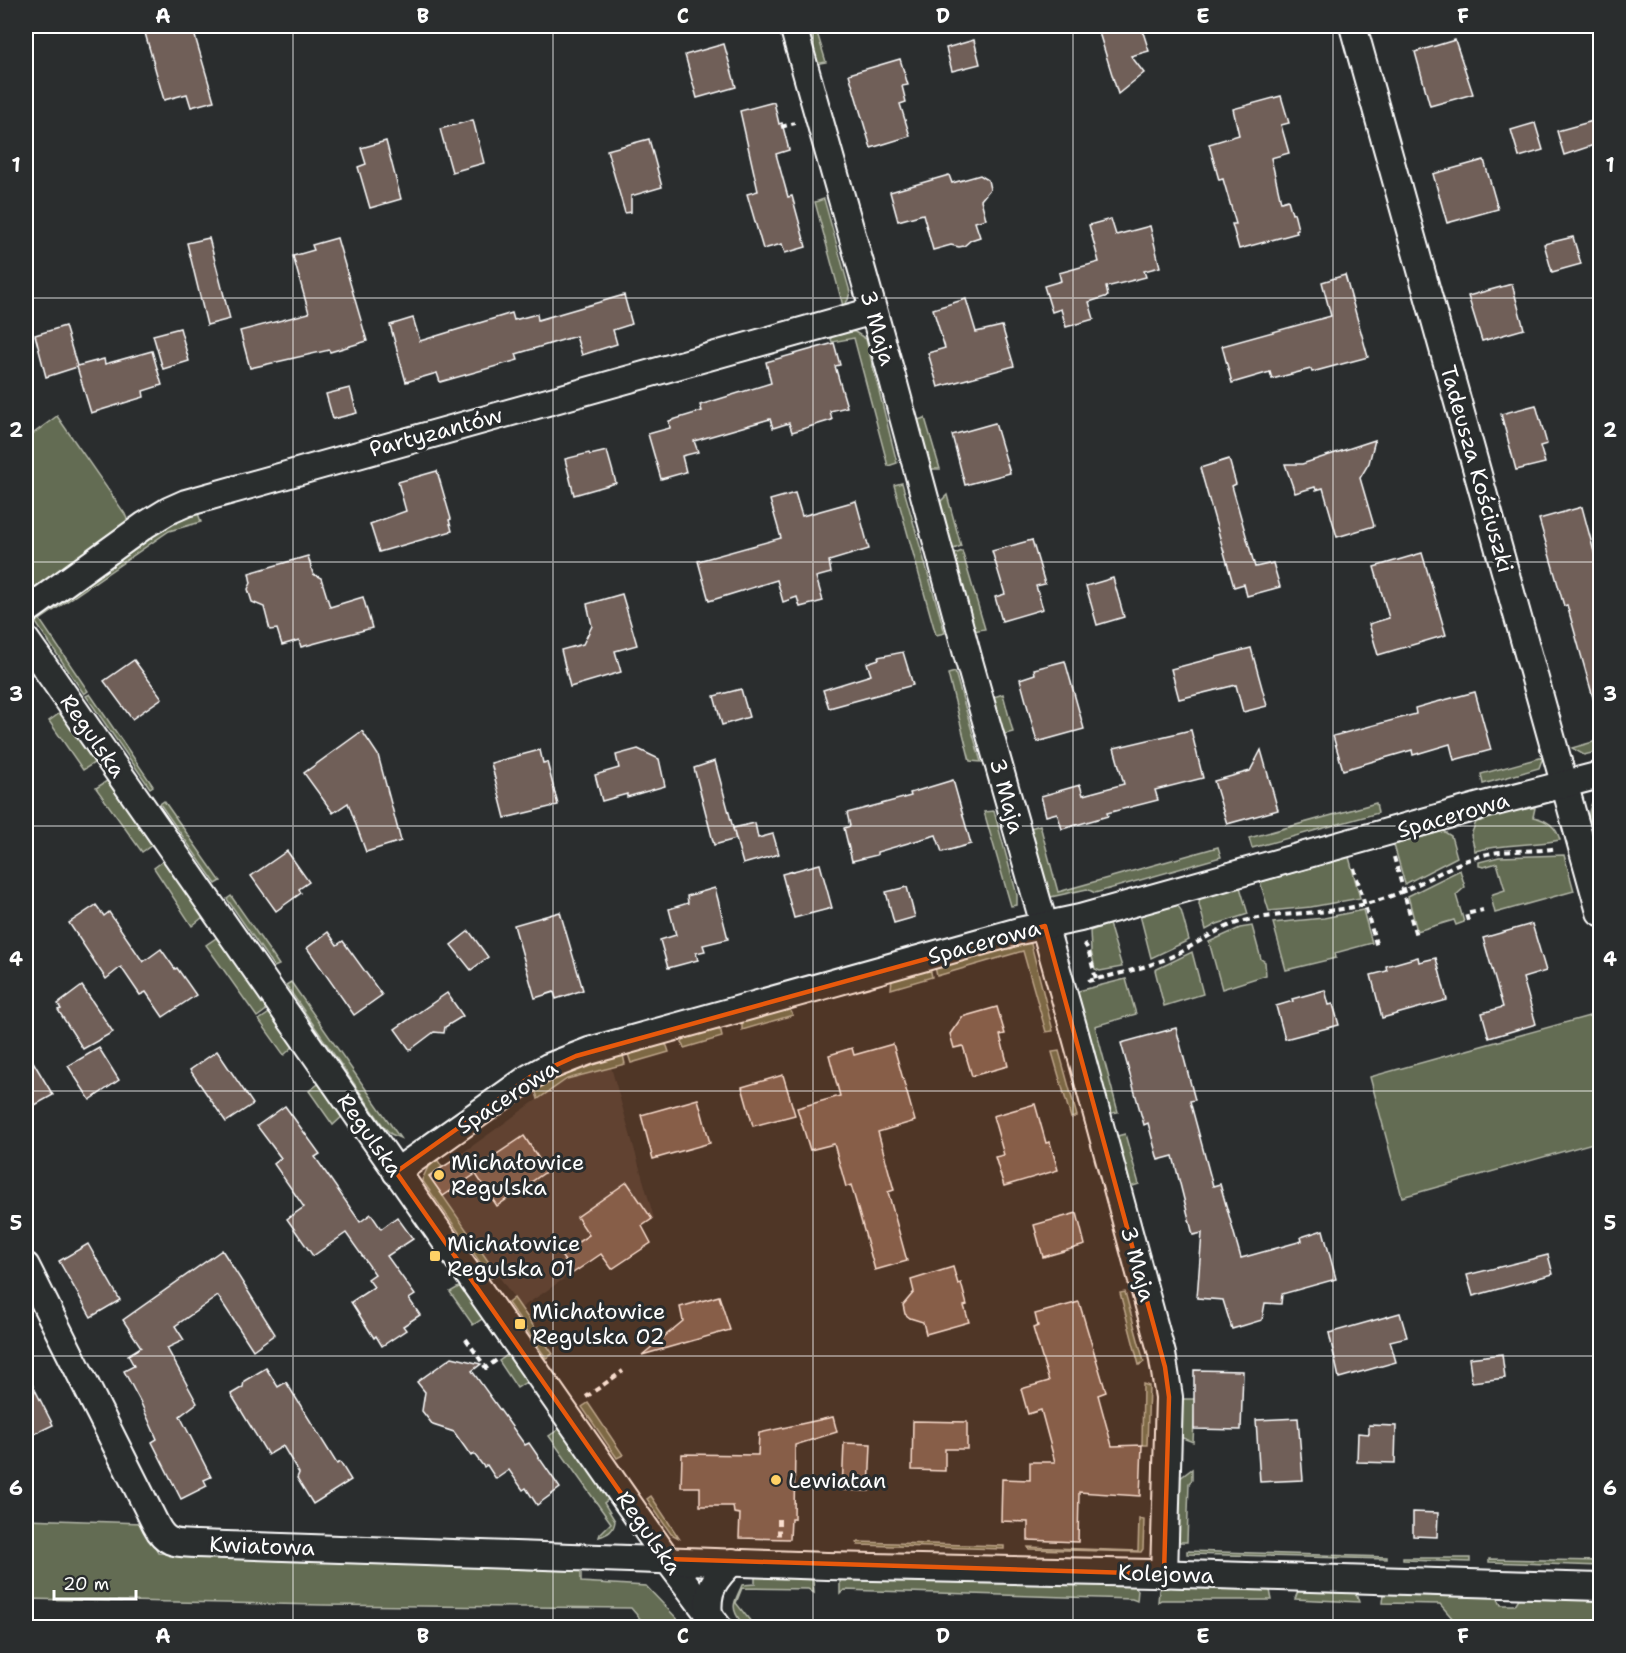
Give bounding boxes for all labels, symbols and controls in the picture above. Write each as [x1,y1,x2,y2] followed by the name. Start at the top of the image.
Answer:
[155,3,171,29] text: A
[417,3,429,29] text: B
[677,3,689,29] text: C
[936,3,950,29] text: D
[1196,3,1210,29] text: E
[1457,3,1469,29] text: F
[11,152,21,178] text: 1
[1605,152,1615,178] text: 1
[853,287,903,369] street label: 3 Maja
[1434,362,1520,576] street label: Tadeusza Kościuszki
[366,400,506,464] street label: Partyzantów
[9,417,23,443] text: 2
[1603,417,1617,443] text: 2
[9,681,23,707] text: 3
[1603,681,1617,707] text: 3
[54,688,133,784] street label: Regulska
[983,755,1031,837] street label: 3 Maja
[1394,785,1513,845] street label: Spacerowa
[925,913,1044,971] street label: Spacerowa
[9,946,23,972] text: 4
[1603,946,1617,972] text: 4
[451,1053,563,1141] street label: Spacerowa
[331,1087,410,1183] street label: Regulska
[451,1148,584,1202] place label: Michałowice Regulska
[432,1168,446,1182] marker: Michałowice Regulska
[10,1210,22,1236] text: 5
[1604,1210,1616,1236] text: 5
[1114,1223,1162,1305] street label: 3 Maja
[447,1229,580,1283] place label: Michałowice Regulska 01
[428,1249,442,1263] marker: Michałowice Regulska 01
[532,1297,665,1351] place label: Michałowice Regulska 02
[513,1317,527,1331] marker: Michałowice Regulska 02
[788,1466,886,1495] place label: Lewiatan
[769,1473,783,1487] marker: Lewiatan
[9,1475,23,1501] text: 6
[1603,1475,1617,1501] text: 6
[610,1485,689,1581] street label: Regulska
[209,1530,316,1562] street label: Kwiatowa
[1117,1558,1215,1590] street label: Kolejowa
[54,1563,136,1601] scale bar
[63,1572,109,1596] text: 20 m
[155,1623,171,1649] text: A
[417,1623,429,1649] text: B
[677,1623,689,1649] text: C
[936,1623,950,1649] text: D
[1196,1623,1210,1649] text: E
[1457,1623,1469,1649] text: F

